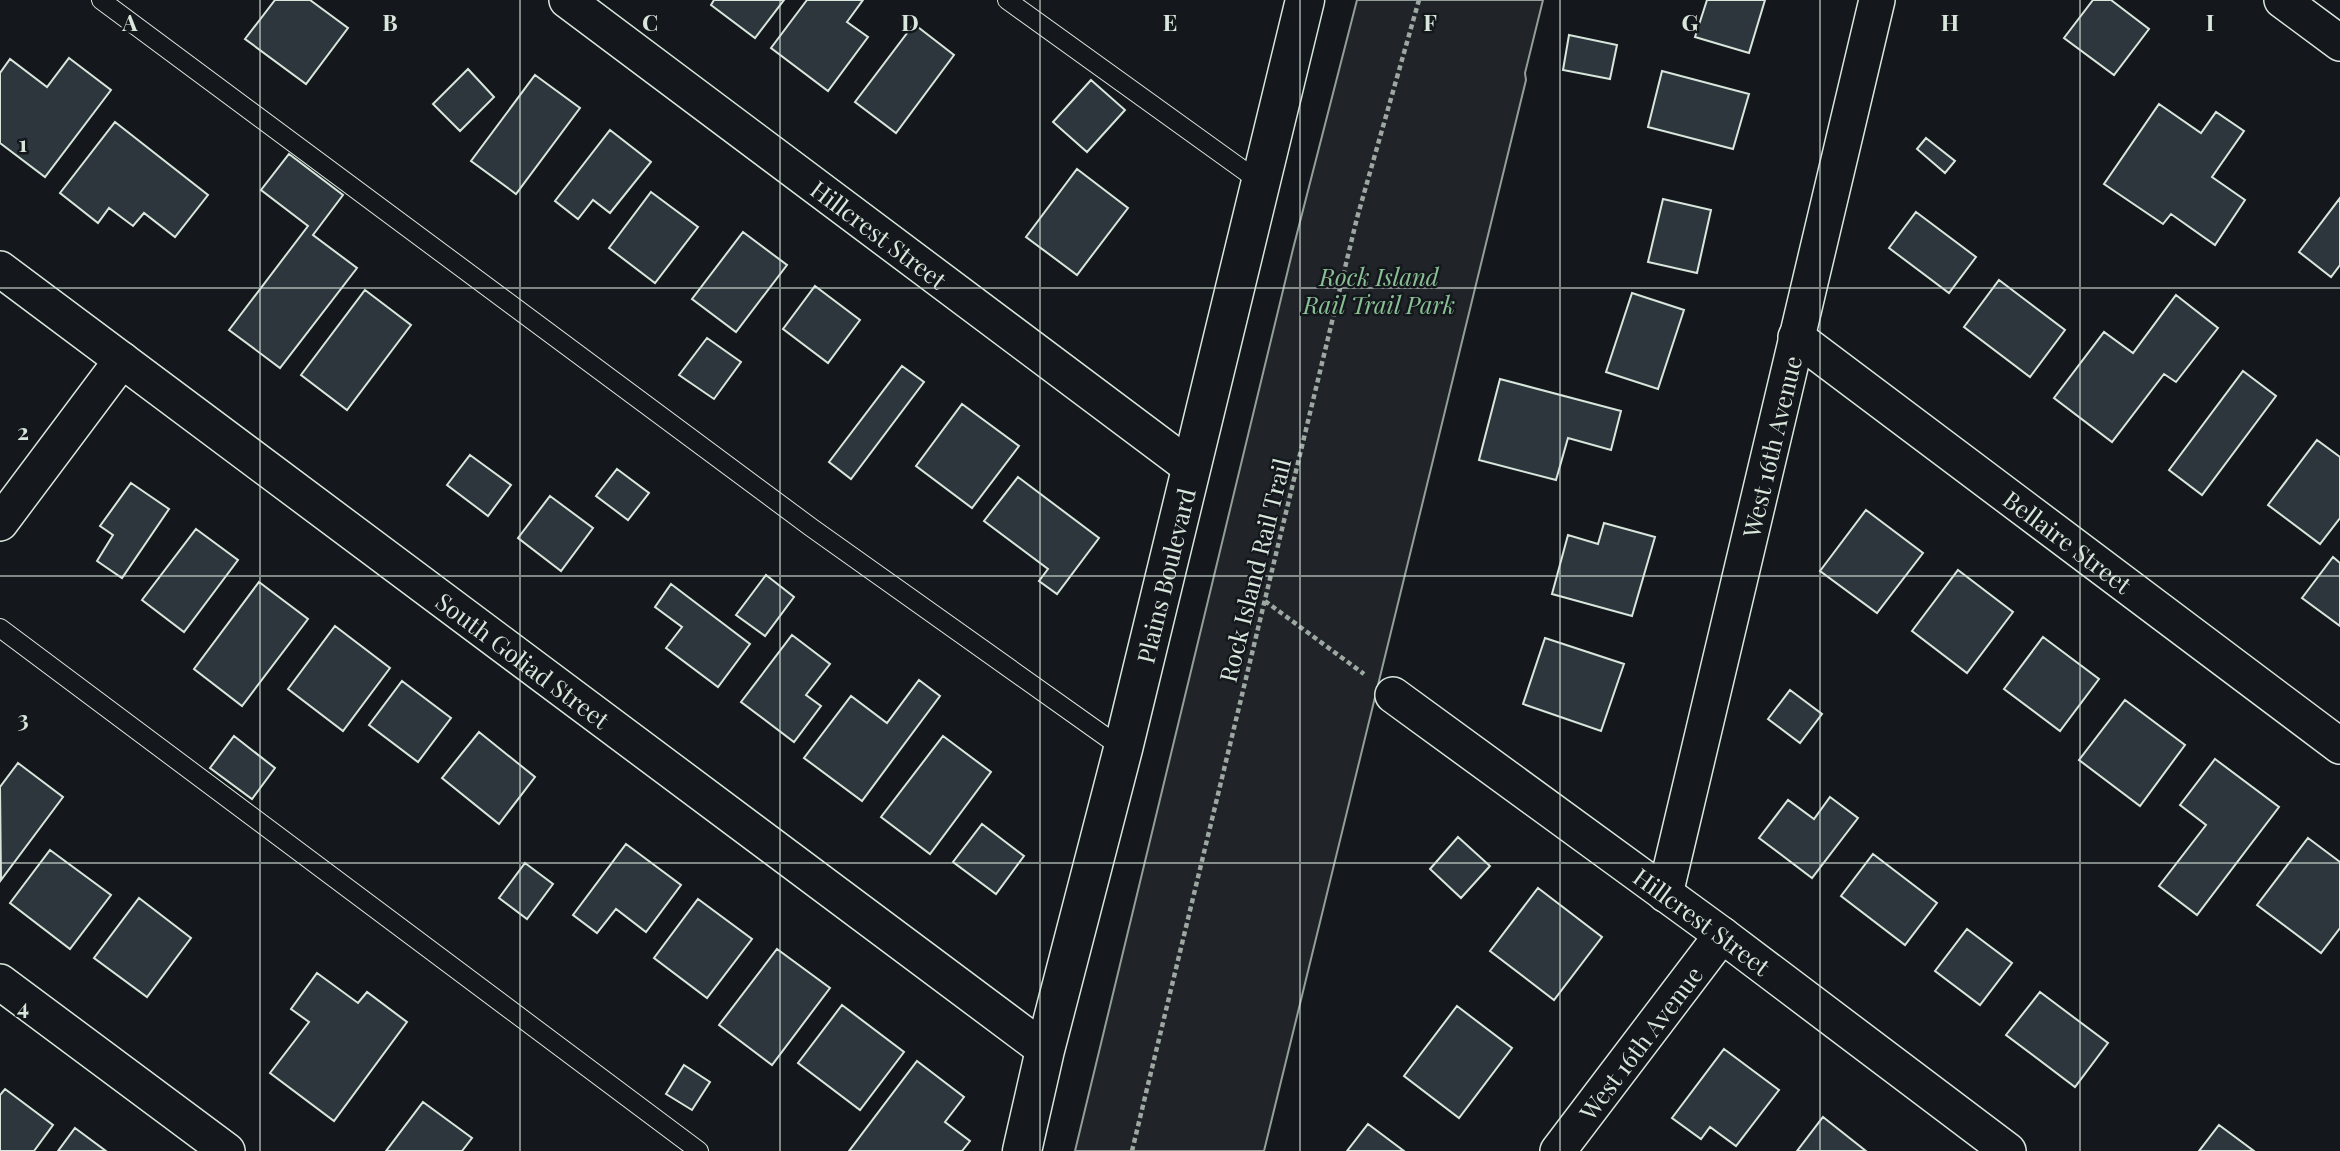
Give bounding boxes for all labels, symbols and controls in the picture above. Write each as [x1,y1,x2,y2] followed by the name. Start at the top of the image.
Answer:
[121,6,138,37] text: A
[382,6,398,37] text: B
[642,6,658,37] text: C
[901,6,919,37] text: D
[1163,6,1177,37] text: E
[1423,6,1437,37] text: F
[1682,6,1699,37] text: G
[1941,6,1959,37] text: H
[2206,6,2214,37] text: I
[19,127,28,158] text: 1
[805,173,954,296] street label: Hillcrest Street
[1302,260,1455,320] park label: Rock Island Rail Trail Park
[1734,353,1808,541] street label: West 16th Avenue
[17,415,29,446] text: 2
[1211,455,1297,685] street label: Rock Island Rail Trail
[1997,483,2139,600] street label: Bellaire Street
[1128,485,1202,666] street label: Plains Boulevard
[430,585,617,736] street label: South Goliad Street
[17,702,29,733] text: 3
[1628,860,1777,982] street label: Hillcrest Street
[1571,959,1709,1127] street label: West 16th Avenue
[17,990,29,1021] text: 4

